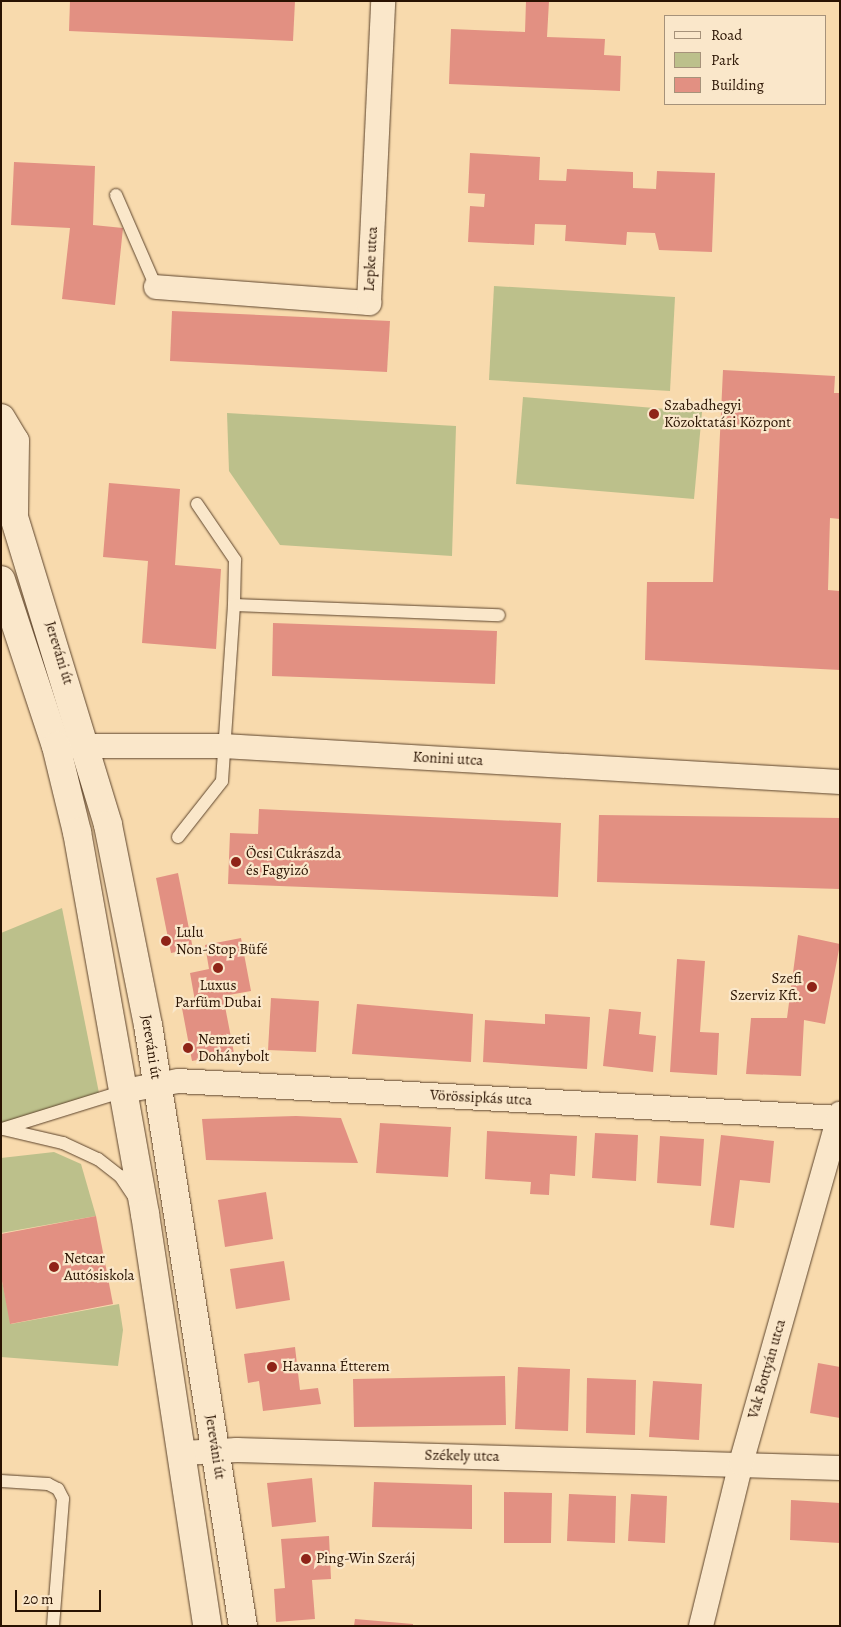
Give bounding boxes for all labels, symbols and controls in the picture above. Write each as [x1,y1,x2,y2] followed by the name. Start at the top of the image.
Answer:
[664,15,826,105] legend
[711,25,742,45] text: Road
[711,50,739,70] text: Park
[711,75,764,95] text: Building
[360,226,382,292] street label: Lepke utca
[664,396,791,431] place label: Szabadhegyi Közoktatási Központ
[648,408,660,420] marker: Szabadhegyi Közoktatási Központ
[41,619,77,687] street label: Jereváni út
[412,748,484,770] street label: Konini utca
[246,844,341,879] place label: Öcsi Cukrászda és Fagyizó
[230,856,242,868] marker: Öcsi Cukrászda és Fagyizó
[176,923,268,958] place label: Lulu Non-Stop Büfé
[160,935,172,947] marker: Lulu Non-Stop Büfé
[212,962,224,974] marker: Luxus Parfüm Dubai
[730,969,802,1004] place label: Szefi Szerviz Kft.
[175,976,261,1011] place label: Luxus Parfüm Dubai
[806,981,818,993] marker: Szefi Szerviz Kft.
[137,1013,165,1081] street label: Jereváni út
[198,1030,269,1065] place label: Nemzeti Dohánybolt
[182,1042,194,1054] marker: Nemzeti Dohánybolt
[430,1086,532,1110] street label: Vörössipkás utca
[64,1249,135,1284] place label: Netcar Autósiskola
[48,1261,60,1273] marker: Netcar Autósiskola
[744,1317,790,1421] street label: Vak Bottyán utca
[282,1358,390,1376] place label: Havanna Étterem
[266,1361,278,1373] marker: Havanna Étterem
[201,1413,229,1481] street label: Jereváni út
[424,1446,500,1466] street label: Székely utca
[316,1550,415,1568] place label: Ping-Win Szeráj
[300,1553,312,1565] marker: Ping-Win Szeráj
[18,1580,104,1612] scale bar
[23,1589,54,1609] text: 20 m

